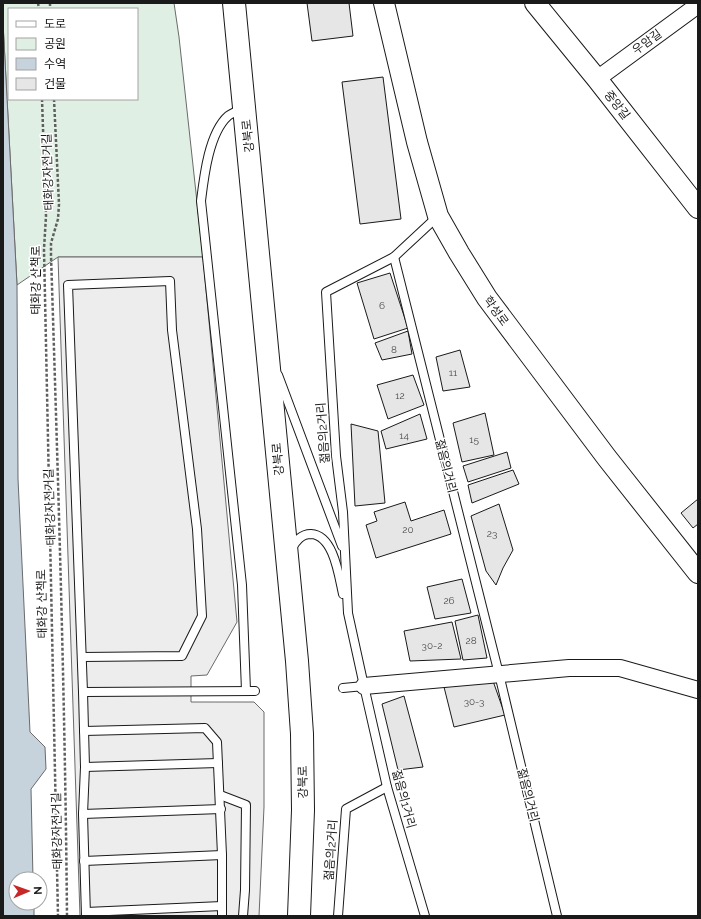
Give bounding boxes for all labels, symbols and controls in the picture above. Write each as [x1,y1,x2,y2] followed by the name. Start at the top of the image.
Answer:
[8,8,138,100] legend
[44,17,66,31] text: 도로
[629,27,665,57] street label: 우암길
[44,37,66,51] text: 공원
[44,57,66,71] text: 수역
[44,77,66,91] text: 건물
[601,88,633,122] street label: 중앙길
[239,119,257,153] street label: 강북로
[40,133,56,211] street label: 태화강자전거길
[29,245,43,315] street label: 태화강 산책로
[481,293,511,329] street label: 학성로
[379,300,385,311] house number: 6
[391,344,397,355] house number: 8
[449,367,458,378] house number: 11
[395,390,405,401] house number: 12
[314,402,332,464] street label: 젊음의2거리
[399,430,409,441] house number: 14
[469,434,479,445] house number: 15
[433,438,459,494] street label: 젊음의거리
[270,442,286,476] street label: 강북로
[42,468,58,546] street label: 태화강자전거길
[402,524,414,535] house number: 20
[487,528,497,539] house number: 23
[34,569,50,639] street label: 태화강 산책로
[443,595,455,606] house number: 26
[465,635,477,646] house number: 28
[422,640,442,651] house number: 30-2
[464,696,484,707] house number: 30-3
[296,765,310,799] street label: 강북로
[515,767,541,823] street label: 젊음의거리
[389,768,419,830] street label: 젊음의1거리
[49,792,65,870] street label: 태화강자전거길
[322,819,340,881] street label: 젊음의2거리
[8,871,48,911] north arrow
[31,886,44,895] text: N

